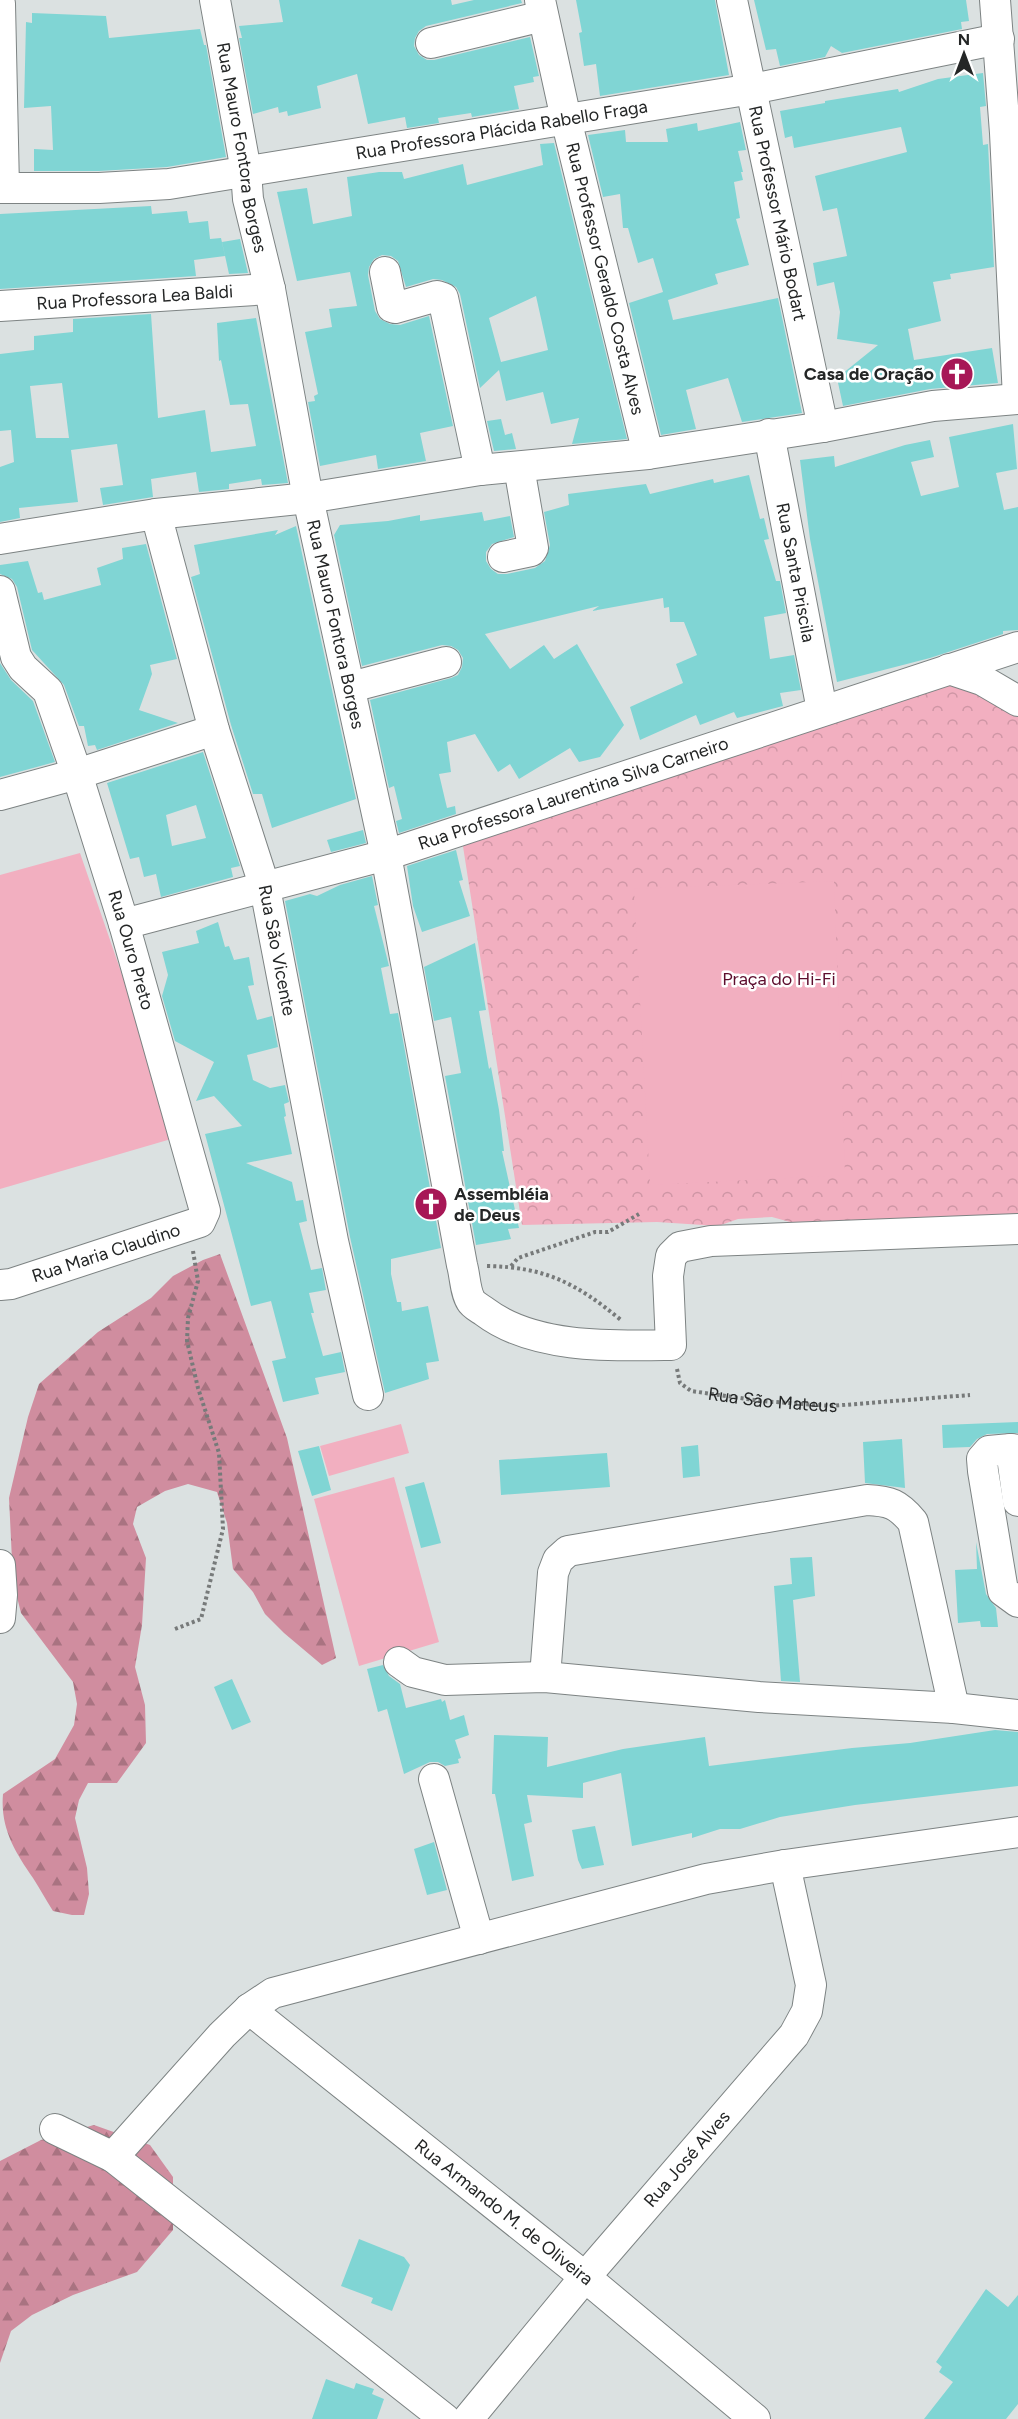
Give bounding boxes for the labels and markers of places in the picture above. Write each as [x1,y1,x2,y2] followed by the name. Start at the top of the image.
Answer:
[939,356,975,392] church icon: Casa de Oração
[804,363,934,385] place label: Casa de Oração
[454,1183,549,1226] place label: Assembléia de Deus
[413,1186,449,1222] church icon: Assembléia de Deus

